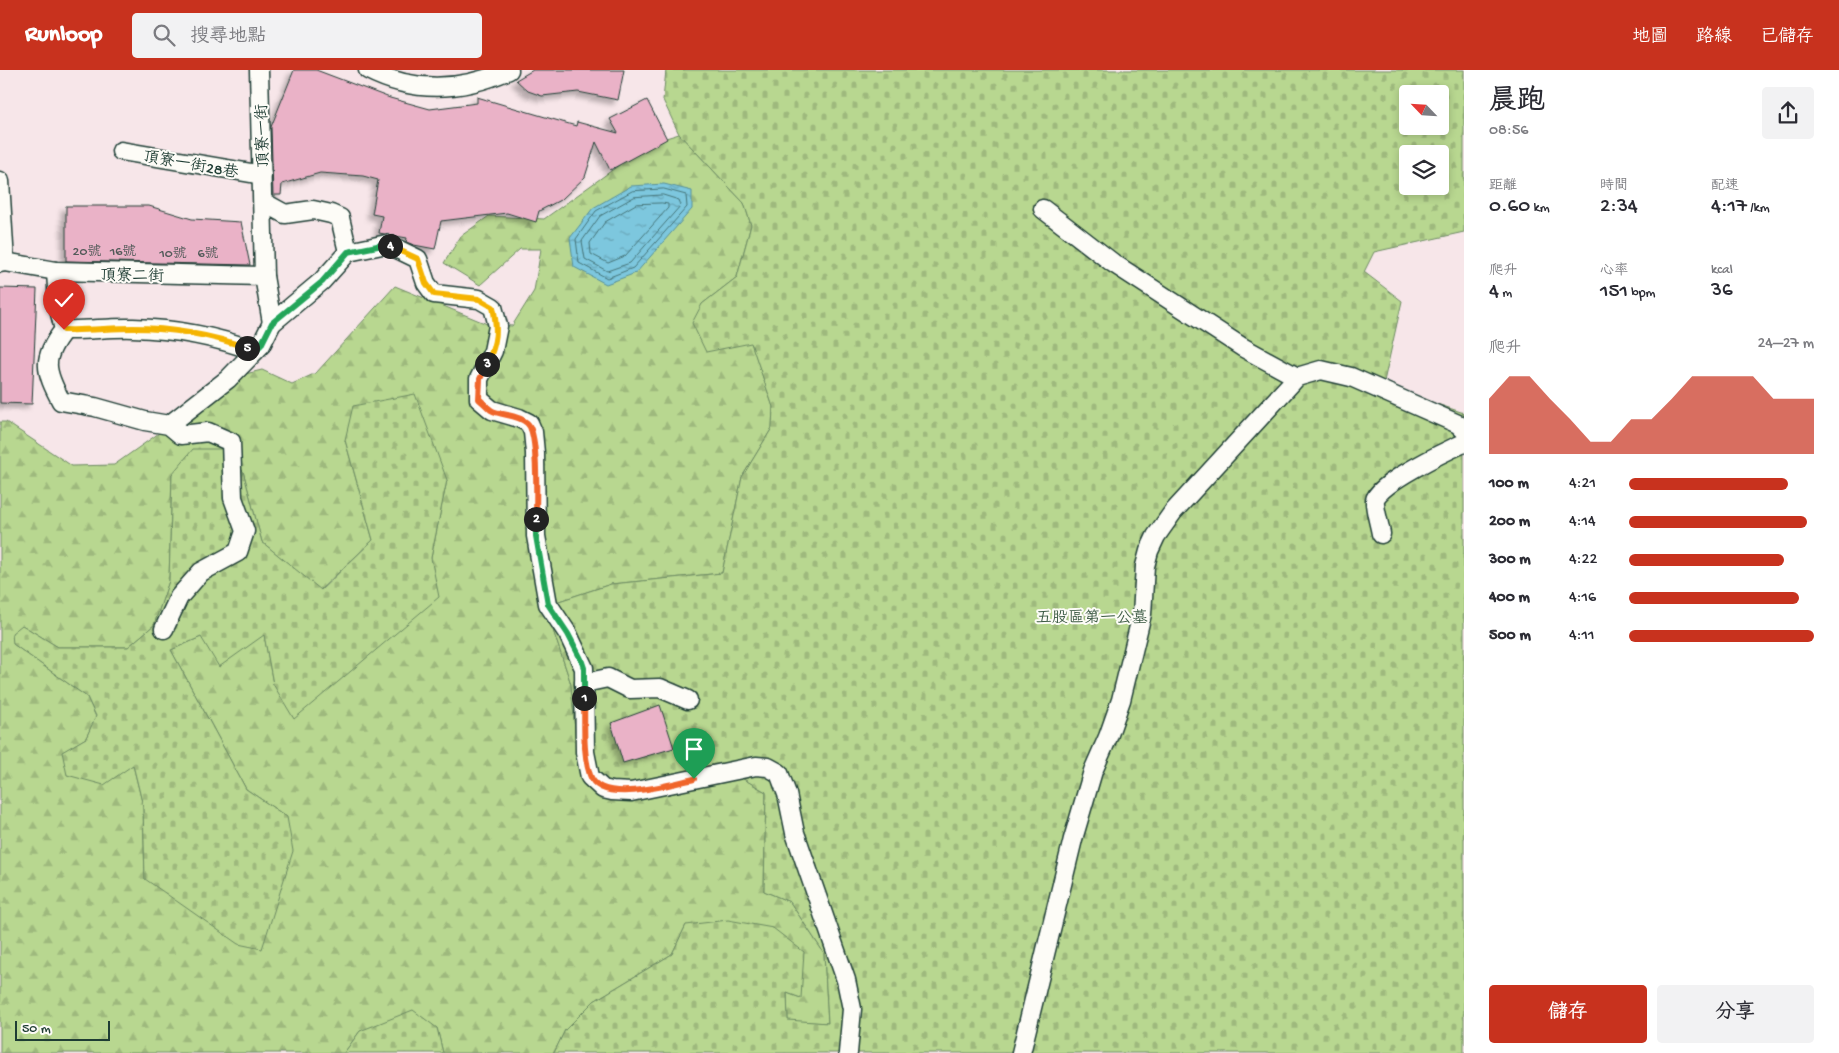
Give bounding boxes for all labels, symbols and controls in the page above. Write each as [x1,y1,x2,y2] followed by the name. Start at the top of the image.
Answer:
[132,13,482,58] search box
[25,21,102,50] text: Runloop
[150,21,178,49] icon: search
[190,26,266,49] text: 搜尋地點
[1632,27,1668,48] text: 地圖
[1696,27,1732,48] text: 路線
[1760,27,1814,48] text: 已儲存
[1399,85,1449,135] north arrow
[1399,85,1449,195] map controls
[1489,86,1545,119] text: 晨跑
[1762,87,1814,139] button: share
[252,104,275,168] street label: 頂寮一街
[1489,122,1528,141] text: 08:56
[1399,145,1449,195] button: layers
[141,147,240,184] street label: 頂寮一街28巷
[1489,178,1517,195] text: 距離
[1600,178,1628,195] text: 時間
[1711,178,1739,195] text: 配速
[1489,195,1530,220] text: 0.60
[1600,195,1638,220] text: 2:34
[1711,195,1747,220] text: 4:17
[1530,200,1550,217] text: km
[1747,200,1770,217] text: /km
[378,234,402,258] pin: 4
[387,238,394,255] text: 4
[73,244,101,261] house number: 20號
[109,244,136,261] house number: 16號
[158,246,187,263] house number: 10號
[197,246,219,263] house number: 6號
[1711,262,1733,279] text: kcal
[1489,263,1517,280] text: 爬升
[1600,263,1628,280] text: 心率
[100,265,164,288] street label: 頂寮二街
[43,279,85,330] pin
[1711,279,1733,304] text: 36
[1489,280,1499,305] text: 4
[1600,280,1628,305] text: 151
[1499,285,1512,302] text: m
[1628,285,1656,302] text: bpm
[50,286,78,314] icon: check
[1757,335,1814,354] text: 24–27 m
[234,336,260,360] pin: 5
[244,340,251,357] text: 5
[1489,340,1521,359] text: 爬升
[474,352,500,376] pin: 3
[484,356,491,373] text: 3
[1489,475,1529,494] text: 100 m
[1569,475,1596,494] text: 4:21
[524,506,548,532] pin: 2
[533,511,540,528] text: 2
[1489,513,1530,532] text: 200 m
[1569,513,1596,532] text: 4:14
[1489,551,1531,570] text: 300 m
[1569,551,1597,570] text: 4:22
[1489,589,1530,608] text: 400 m
[1569,589,1596,608] text: 4:16
[1036,608,1148,629] park label: 五股區第一公墓
[1489,627,1531,646] text: 500 m
[1569,627,1595,646] text: 4:11
[572,686,596,710] pin: 1
[582,690,587,707] text: 1
[673,728,715,779] pin
[680,735,708,763] icon: arrive
[1489,985,1647,1043] button: 儲存
[1657,985,1814,1043] button: 分享
[15,1018,110,1041] scale bar
[22,1021,51,1038] text: 50 m

